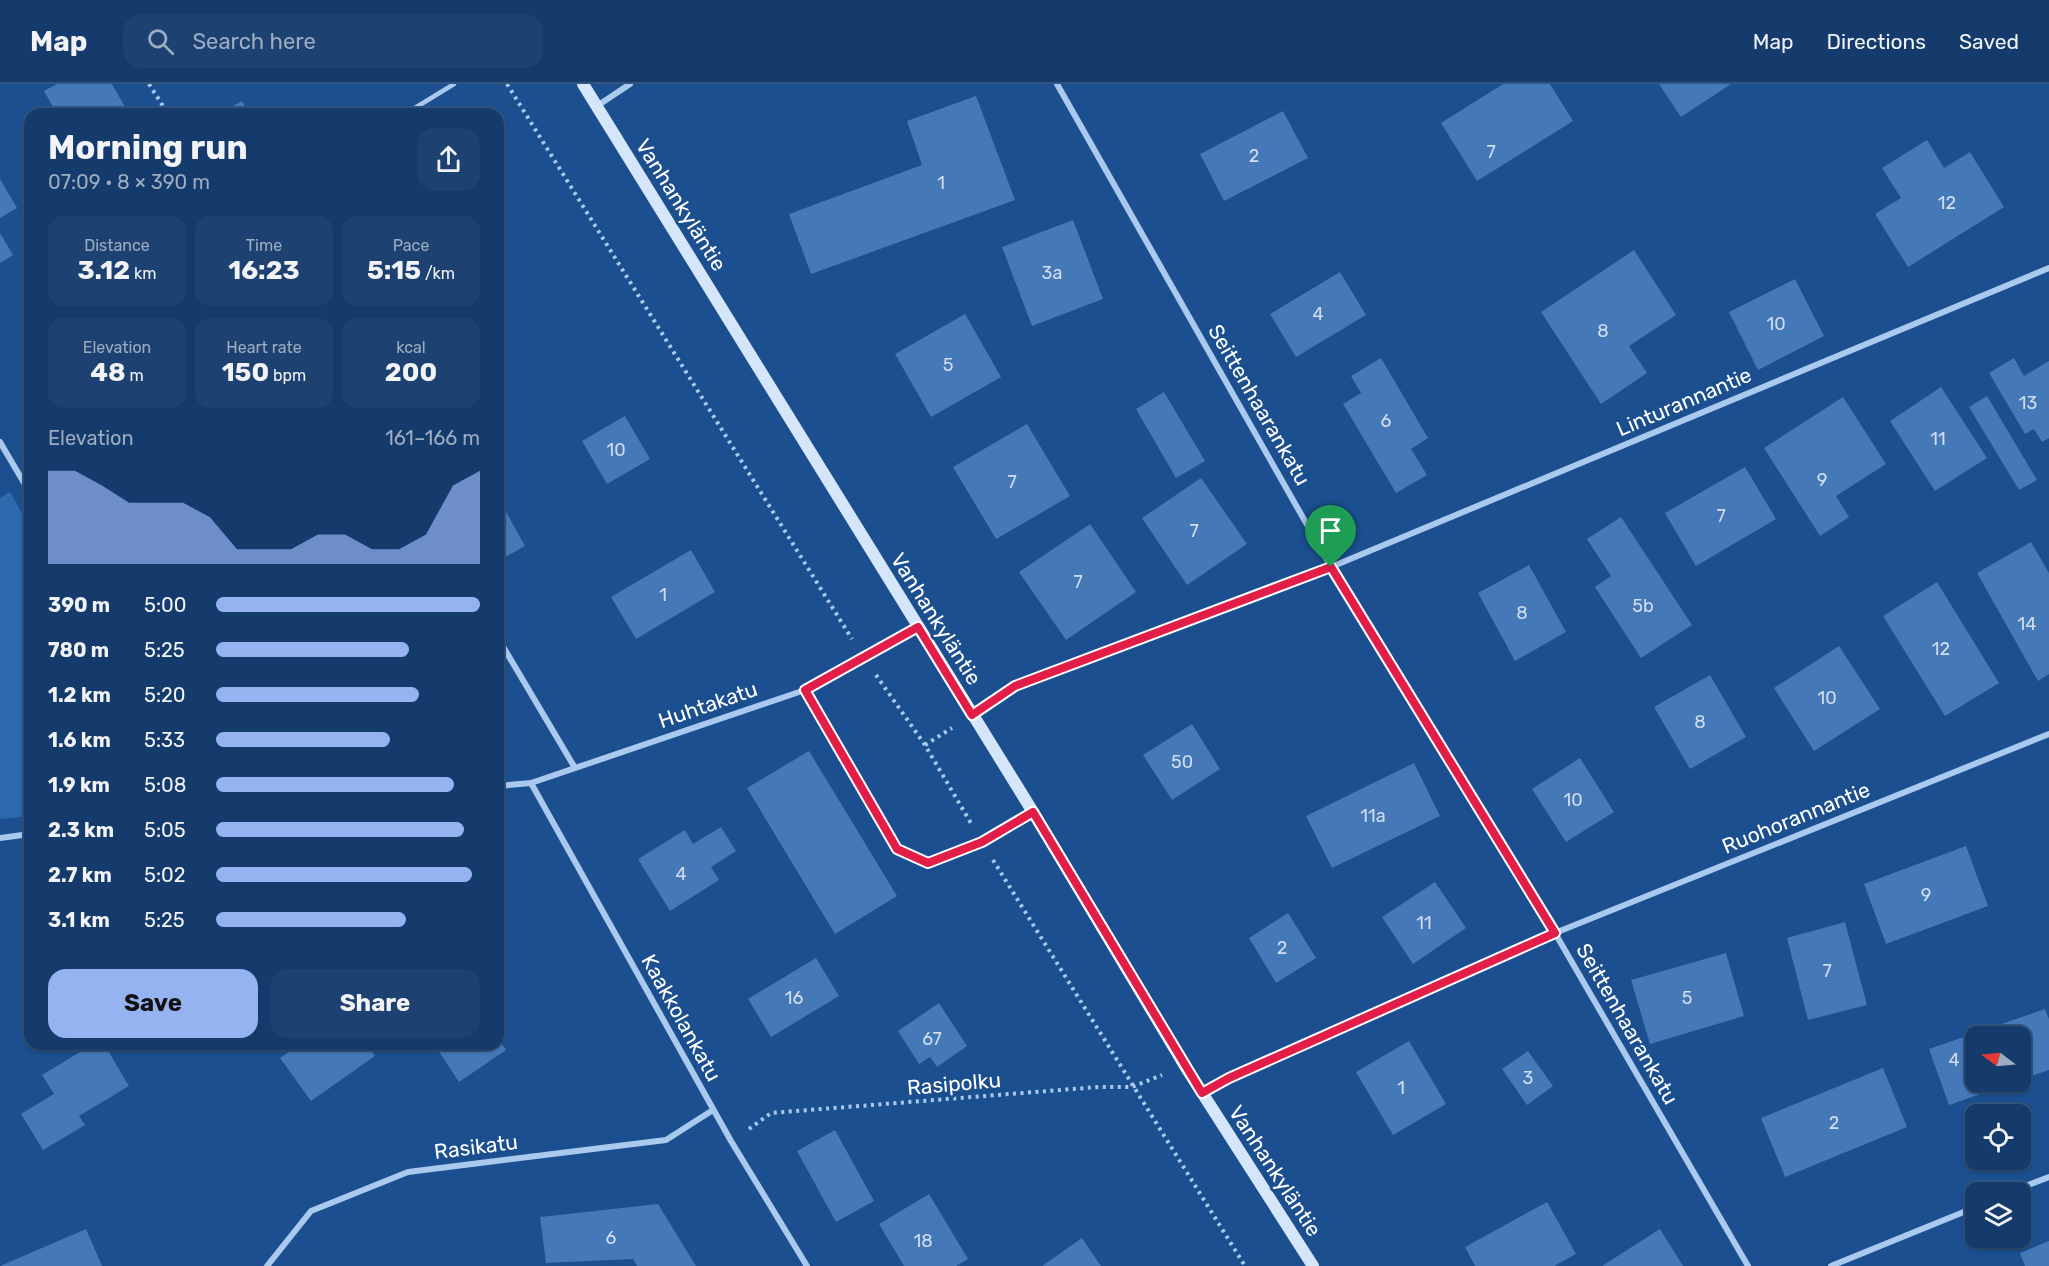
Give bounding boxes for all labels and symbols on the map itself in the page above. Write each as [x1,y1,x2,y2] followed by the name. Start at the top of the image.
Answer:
[631,134,732,275] street label: Vanhankyläntie
[1486,141,1496,163] house number: 7
[1249,145,1259,167] house number: 2
[937,172,945,194] house number: 1
[1938,192,1956,214] house number: 12
[1042,262,1062,284] house number: 3a
[1312,303,1324,325] house number: 4
[1766,313,1786,335] house number: 10
[1203,320,1316,490] street label: Seittenhaarankatu
[1597,320,1609,342] house number: 8
[943,354,953,376] house number: 5
[1612,362,1755,441] street label: Linturannantie
[2019,392,2037,414] house number: 13
[1381,410,1392,432] house number: 6
[1930,428,1946,450] house number: 11
[606,439,626,461] house number: 10
[1817,469,1827,491] house number: 9
[1007,471,1017,493] house number: 7
[1305,505,1356,567] pin
[1716,505,1726,527] house number: 7
[1189,520,1199,542] house number: 7
[886,548,987,689] street label: Vanhankyläntie
[1073,571,1083,593] house number: 7
[659,584,667,606] house number: 1
[1632,595,1654,617] house number: 5b
[1516,602,1528,624] house number: 8
[2018,613,2036,635] house number: 14
[1932,638,1950,660] house number: 12
[655,676,761,733] street label: Huhtakatu
[1817,687,1837,709] house number: 10
[1694,711,1706,733] house number: 8
[1171,751,1193,773] house number: 50
[1718,776,1873,859] street label: Ruohorannantie
[1563,789,1583,811] house number: 10
[1360,805,1386,827] house number: 11a
[675,863,687,885] house number: 4
[1921,884,1931,906] house number: 9
[1416,912,1432,934] house number: 11
[1277,937,1287,959] house number: 2
[1571,939,1684,1109] street label: Seittenhaarankatu
[636,950,727,1086] street label: Kaakkolankatu
[1822,960,1832,982] house number: 7
[785,987,803,1009] house number: 16
[1682,987,1692,1009] house number: 5
[1965,1026,2031,1092] north arrow
[922,1028,942,1050] house number: 67
[1948,1049,1960,1071] house number: 4
[906,1067,1002,1100] street label: Rasipolku
[1523,1067,1533,1089] house number: 3
[1397,1077,1405,1099] house number: 1
[1224,1101,1327,1241] street label: Vanhankyläntie
[1829,1112,1839,1134] house number: 2
[433,1129,519,1164] street label: Rasikatu
[606,1227,617,1249] house number: 6
[913,1230,933,1252] house number: 18

